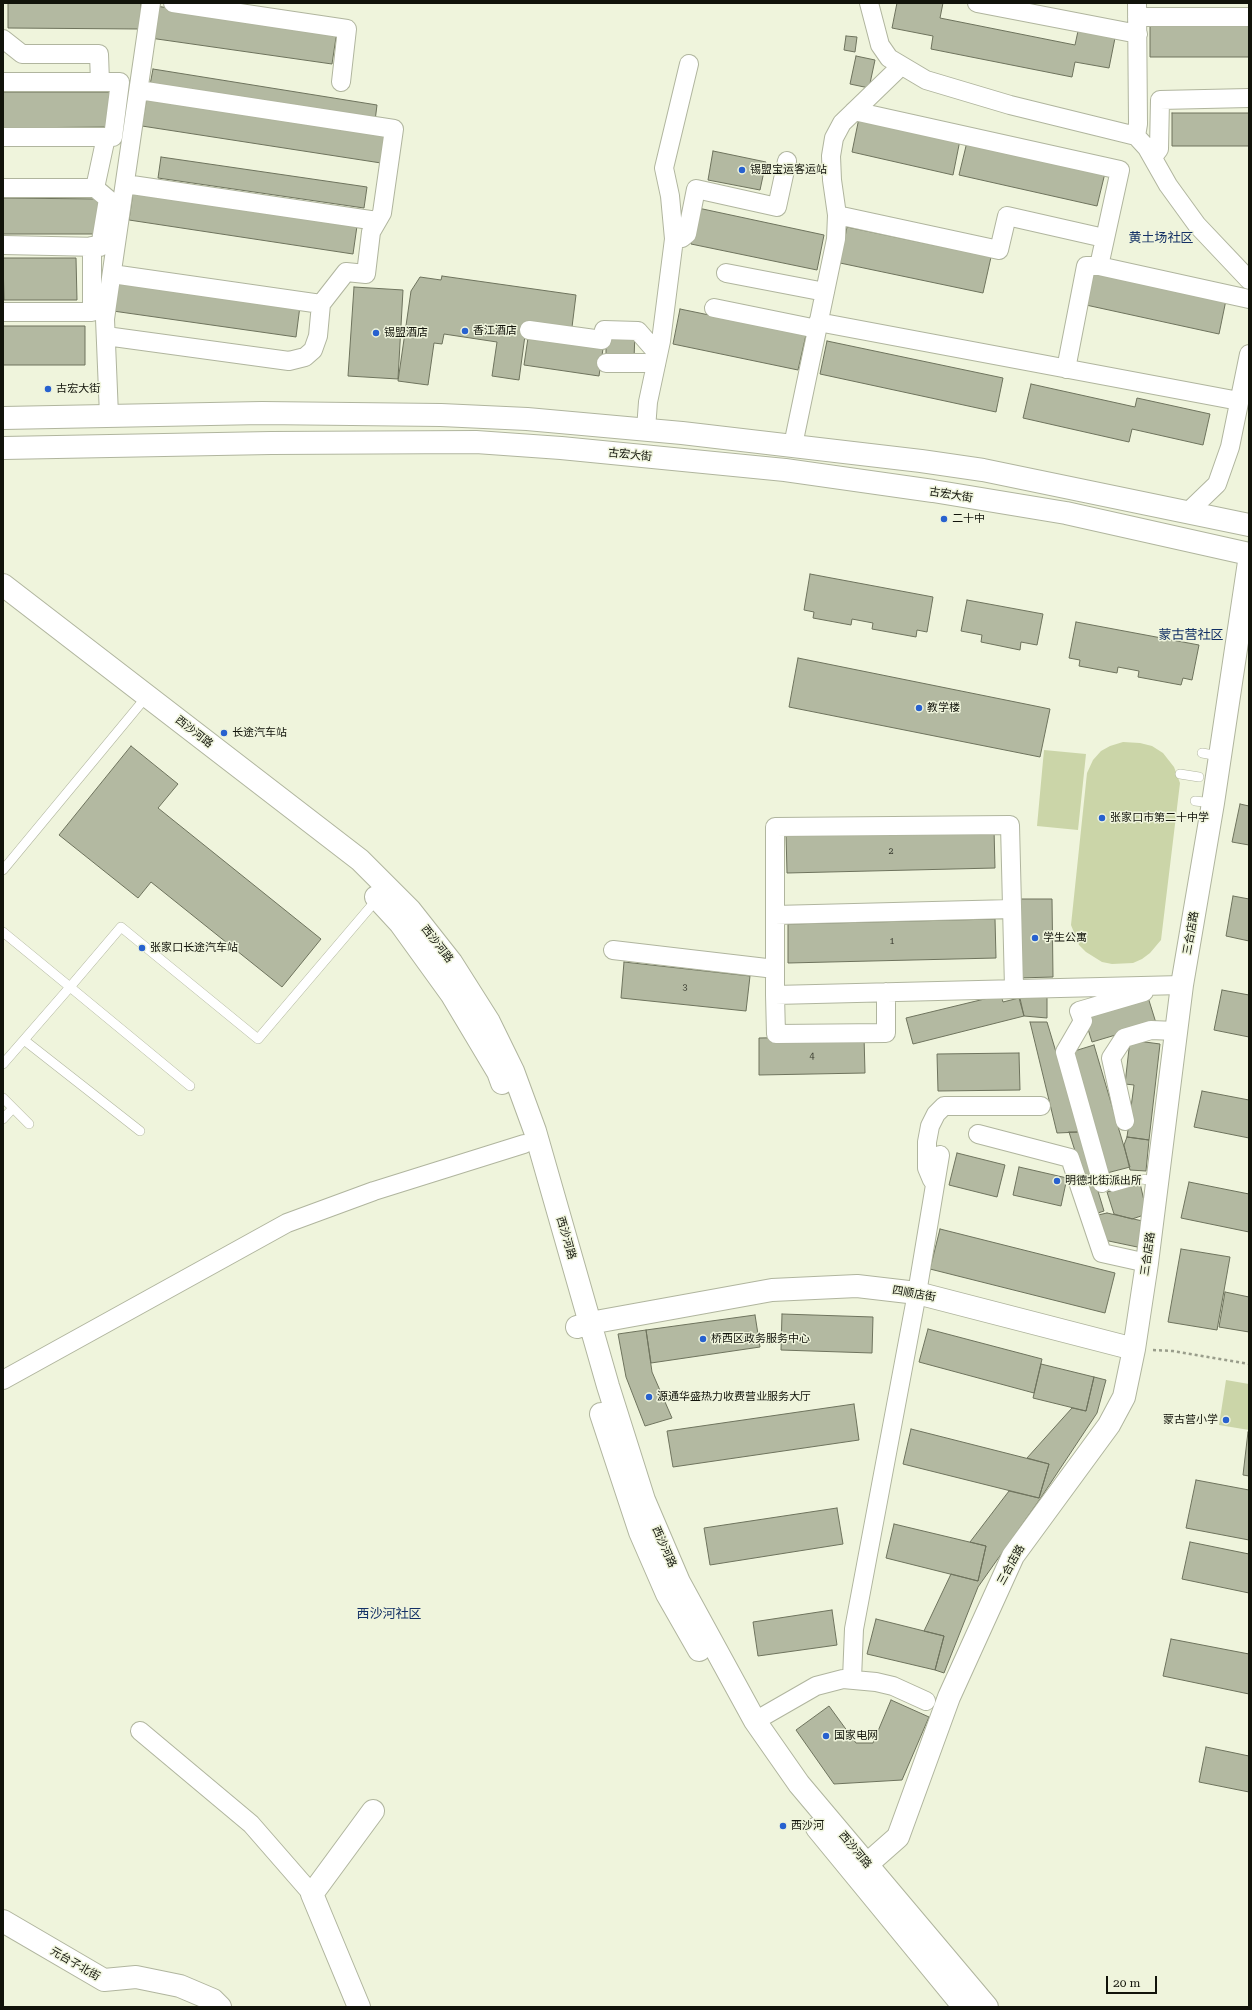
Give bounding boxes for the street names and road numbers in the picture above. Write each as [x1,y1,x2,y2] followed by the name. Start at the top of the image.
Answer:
[607,446,653,464] street label: 古宏大街
[928,485,974,505] street label: 古宏大街
[173,713,215,751] street label: 西沙河路
[1181,910,1201,956] street label: 三合店路
[418,923,456,965] street label: 西沙河路
[554,1215,578,1261] street label: 西沙河路
[1138,1231,1158,1277] street label: 三合店路
[891,1284,937,1304] street label: 四顺店街
[649,1524,679,1570] street label: 西沙河路
[995,1543,1027,1587] street label: 三合店路
[836,1829,874,1871] street label: 西沙河路
[48,1945,102,1983] street label: 元台子北街

